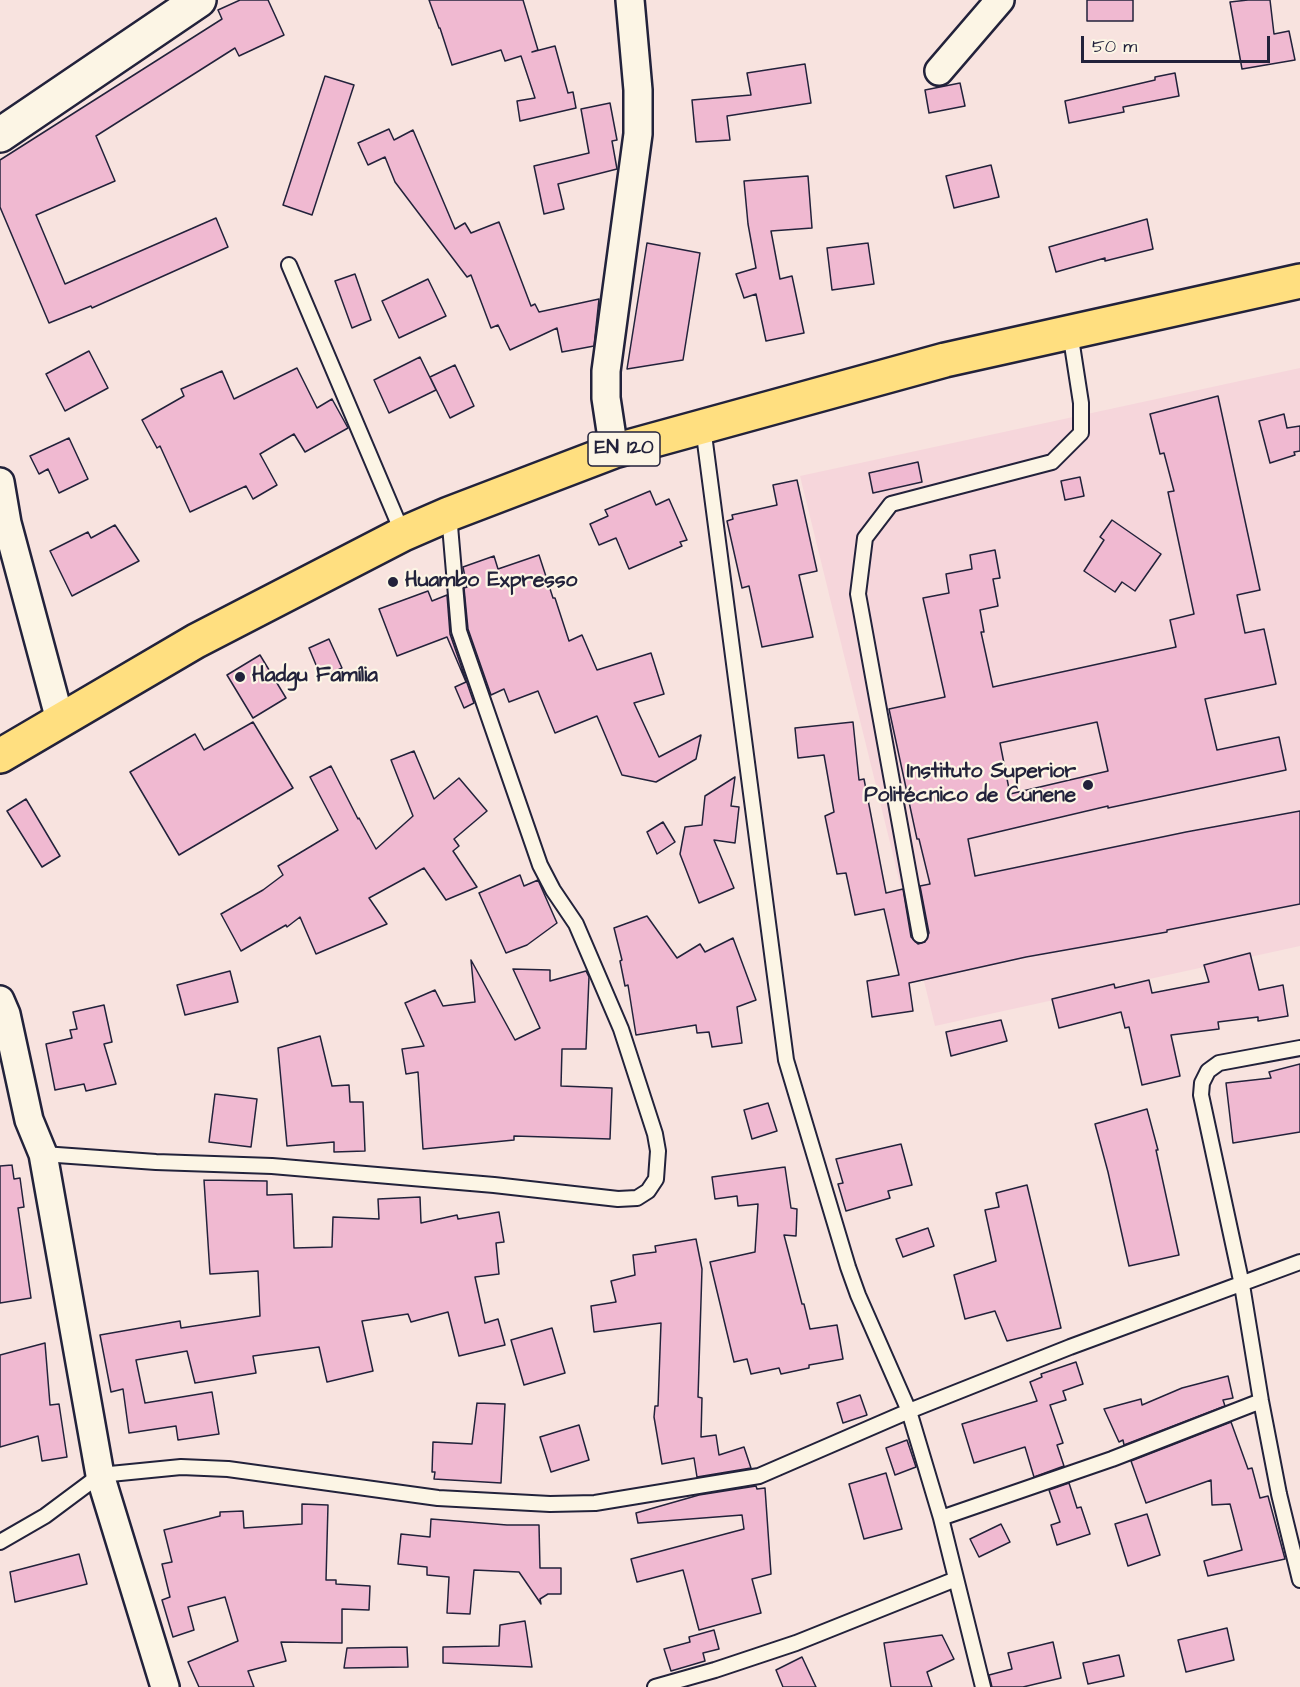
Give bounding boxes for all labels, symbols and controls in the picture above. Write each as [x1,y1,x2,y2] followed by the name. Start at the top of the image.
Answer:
[1084,24,1273,62] scale bar
[1092,34,1137,59] text: 50 m
[588,432,660,466] road number: EN 120
[405,569,577,595] place label: Huambo Expresso
[386,575,400,589] marker: Huambo Expresso
[252,664,378,690] place label: Hadgu Família
[233,670,247,684] marker: Hadgu Família
[864,760,1076,810] place label: Instituto Superior Politécnico de Cunene
[1081,778,1095,792] marker: Instituto Superior Politécnico de Cunene

